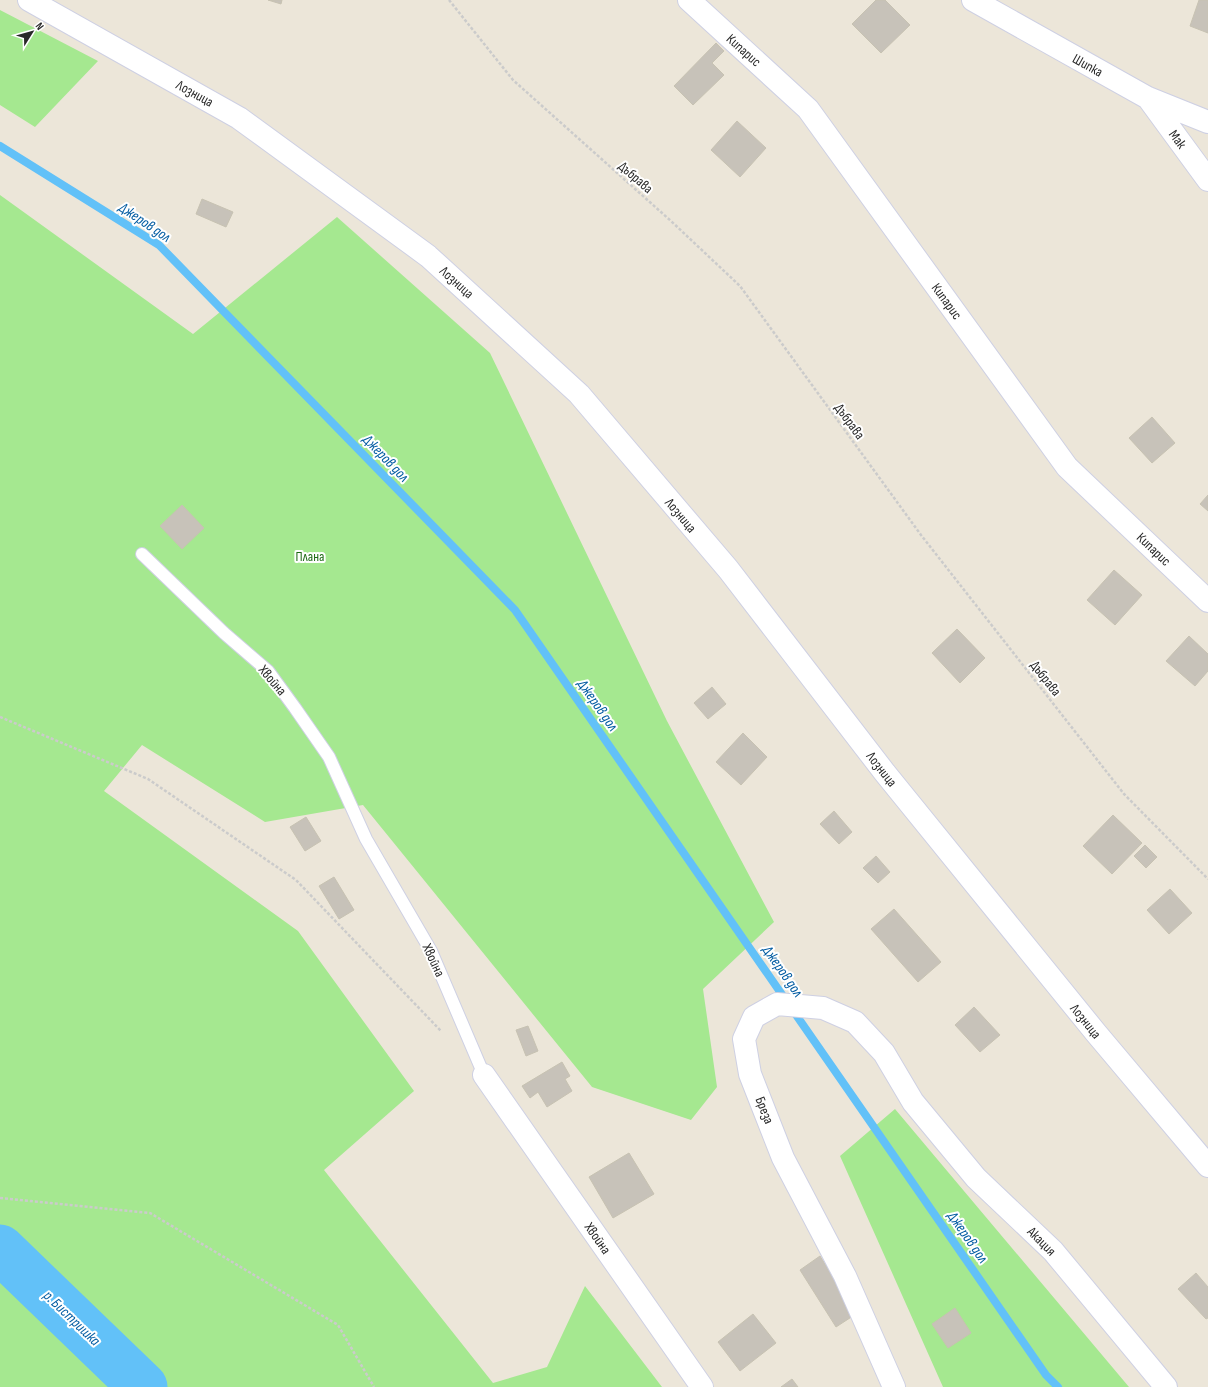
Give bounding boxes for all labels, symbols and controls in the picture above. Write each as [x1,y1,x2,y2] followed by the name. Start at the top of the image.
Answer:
[12,12,52,52] north arrow
[33,20,47,33] text: N
[723,30,765,70] street label: Кипарис
[1070,50,1106,81] street label: Шипка
[172,76,216,111] street label: Лозница
[1165,127,1190,153] street label: Мак
[615,158,656,197] street label: Дъбрава
[114,198,174,247] water label: Джеров дол
[435,262,477,302] street label: Лозница
[928,280,965,323] street label: Кипарис
[831,400,868,443] street label: Дъбрава
[358,430,413,486] water label: Джеров дол
[661,494,700,536] street label: Лозница
[1133,529,1174,570] street label: Кипарис
[296,548,324,565] park label: Плана
[1026,657,1065,699] street label: Дъбрава
[254,661,290,699] street label: Хвойна
[572,675,622,735] water label: Джеров дол
[862,748,901,790] street label: Лозница
[418,940,449,980] street label: Хвойна
[757,941,807,1001] water label: Джеров дол
[1066,1000,1105,1042] street label: Лозница
[751,1094,778,1126] street label: Бреза
[942,1207,992,1267] water label: Джеров дол
[580,1218,614,1257] street label: Хвойна
[1023,1223,1060,1259] street label: Акация
[38,1286,104,1350] water label: р. Бистришка

